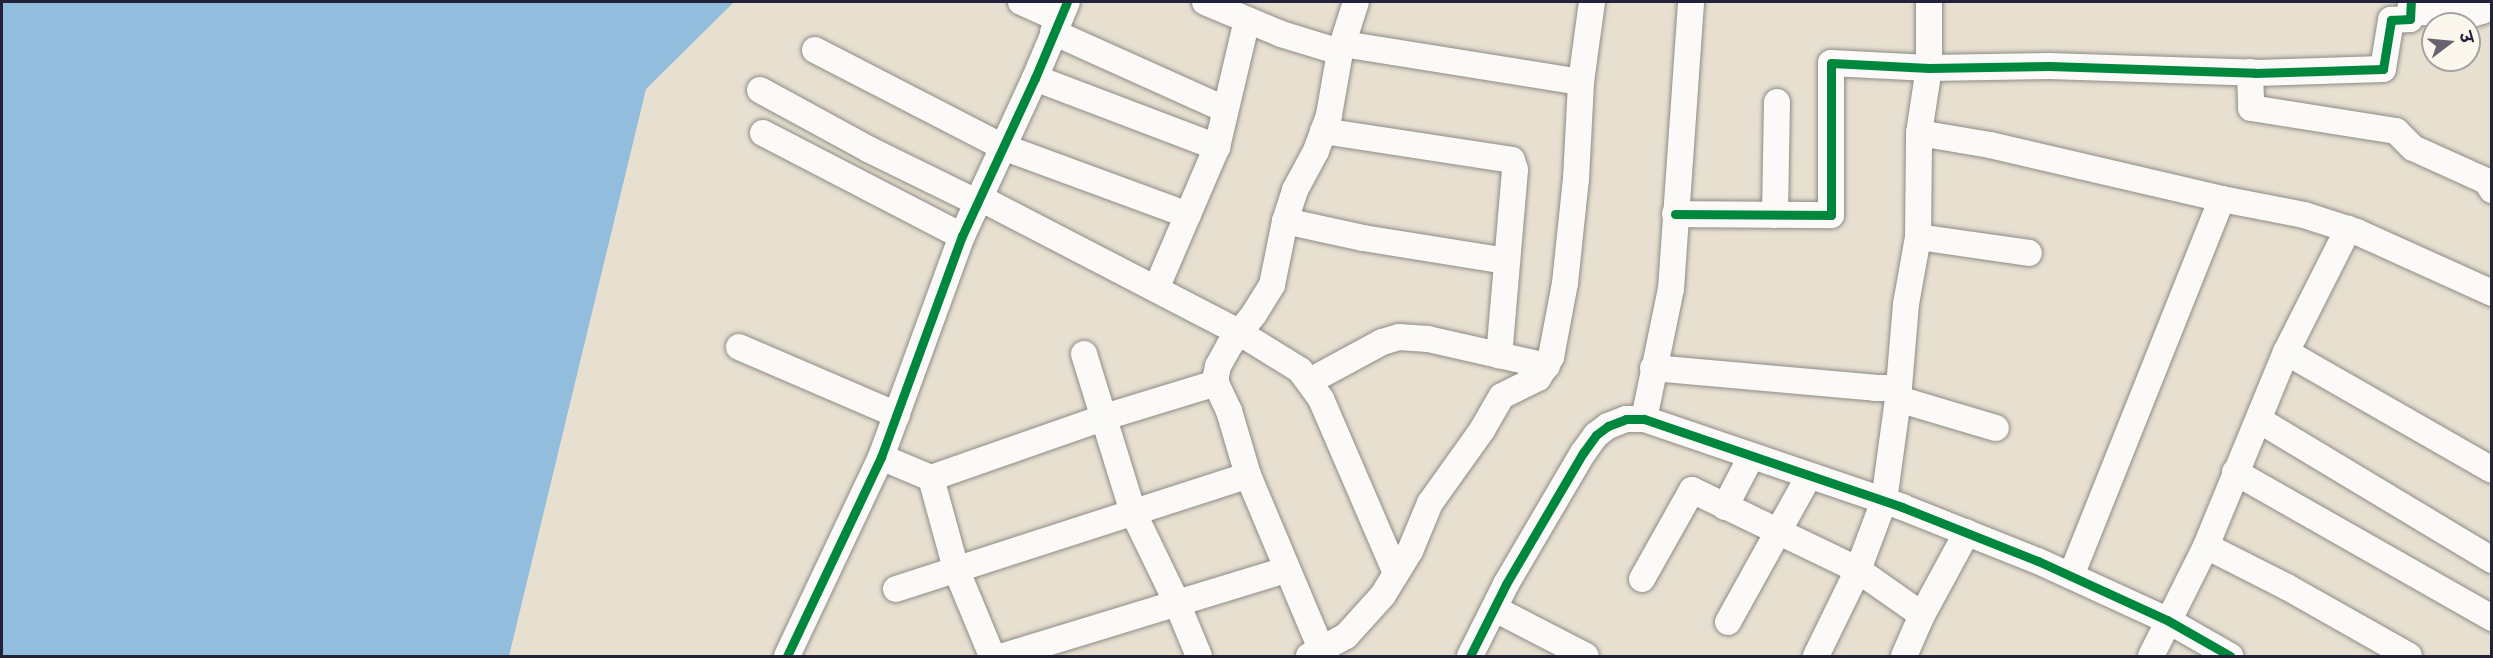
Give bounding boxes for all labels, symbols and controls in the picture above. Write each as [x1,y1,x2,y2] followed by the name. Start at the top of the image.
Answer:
[2421,12,2481,72] north arrow
[2455,29,2478,45] text: उ

